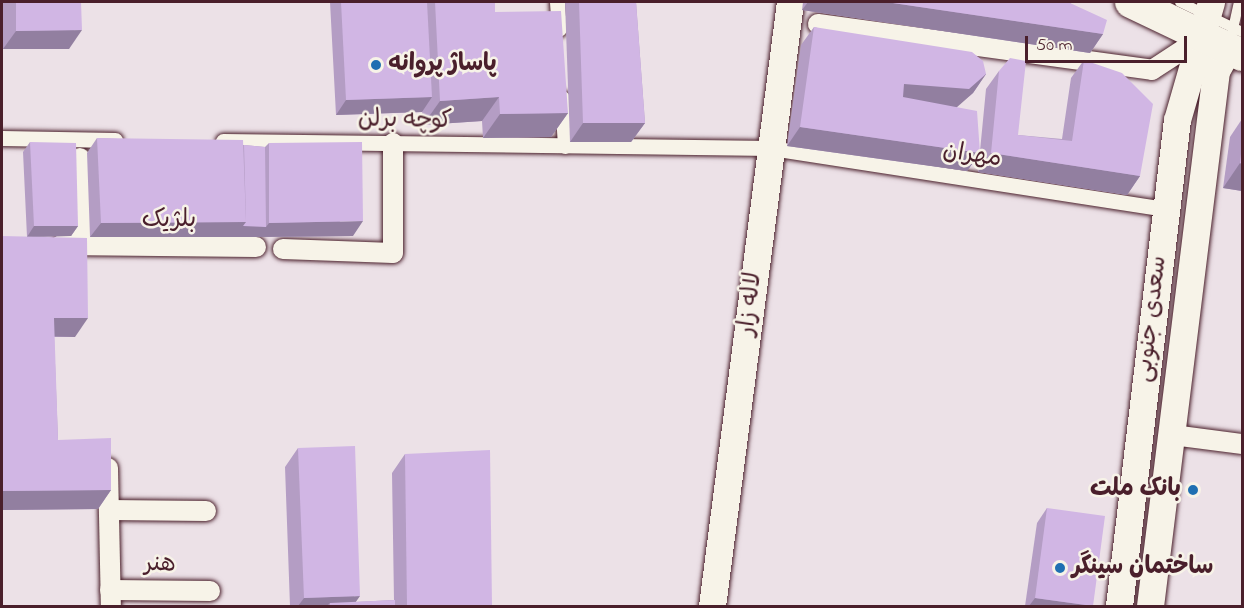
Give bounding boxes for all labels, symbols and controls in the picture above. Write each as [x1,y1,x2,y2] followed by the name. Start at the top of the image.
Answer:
[1028,24,1190,62] scale bar
[1036,33,1073,59] text: 50 m
[388,51,497,79] place label: پاساژ پروانه
[369,58,383,72] marker: پاساژ پروانه
[358,106,452,136] street label: کوچه برلن
[941,137,1003,175] street label: مهران
[142,207,196,235] street label: بلژیک
[1130,254,1174,384] street label: سعدی جنوبی
[733,271,769,337] street label: لاله زار
[1090,476,1181,504] place label: بانک ملت
[1186,483,1200,497] marker: بانک ملت
[144,550,176,580] street label: هنر
[1072,554,1213,582] place label: ساختمان سینگر
[1053,561,1067,575] marker: ساختمان سینگر

